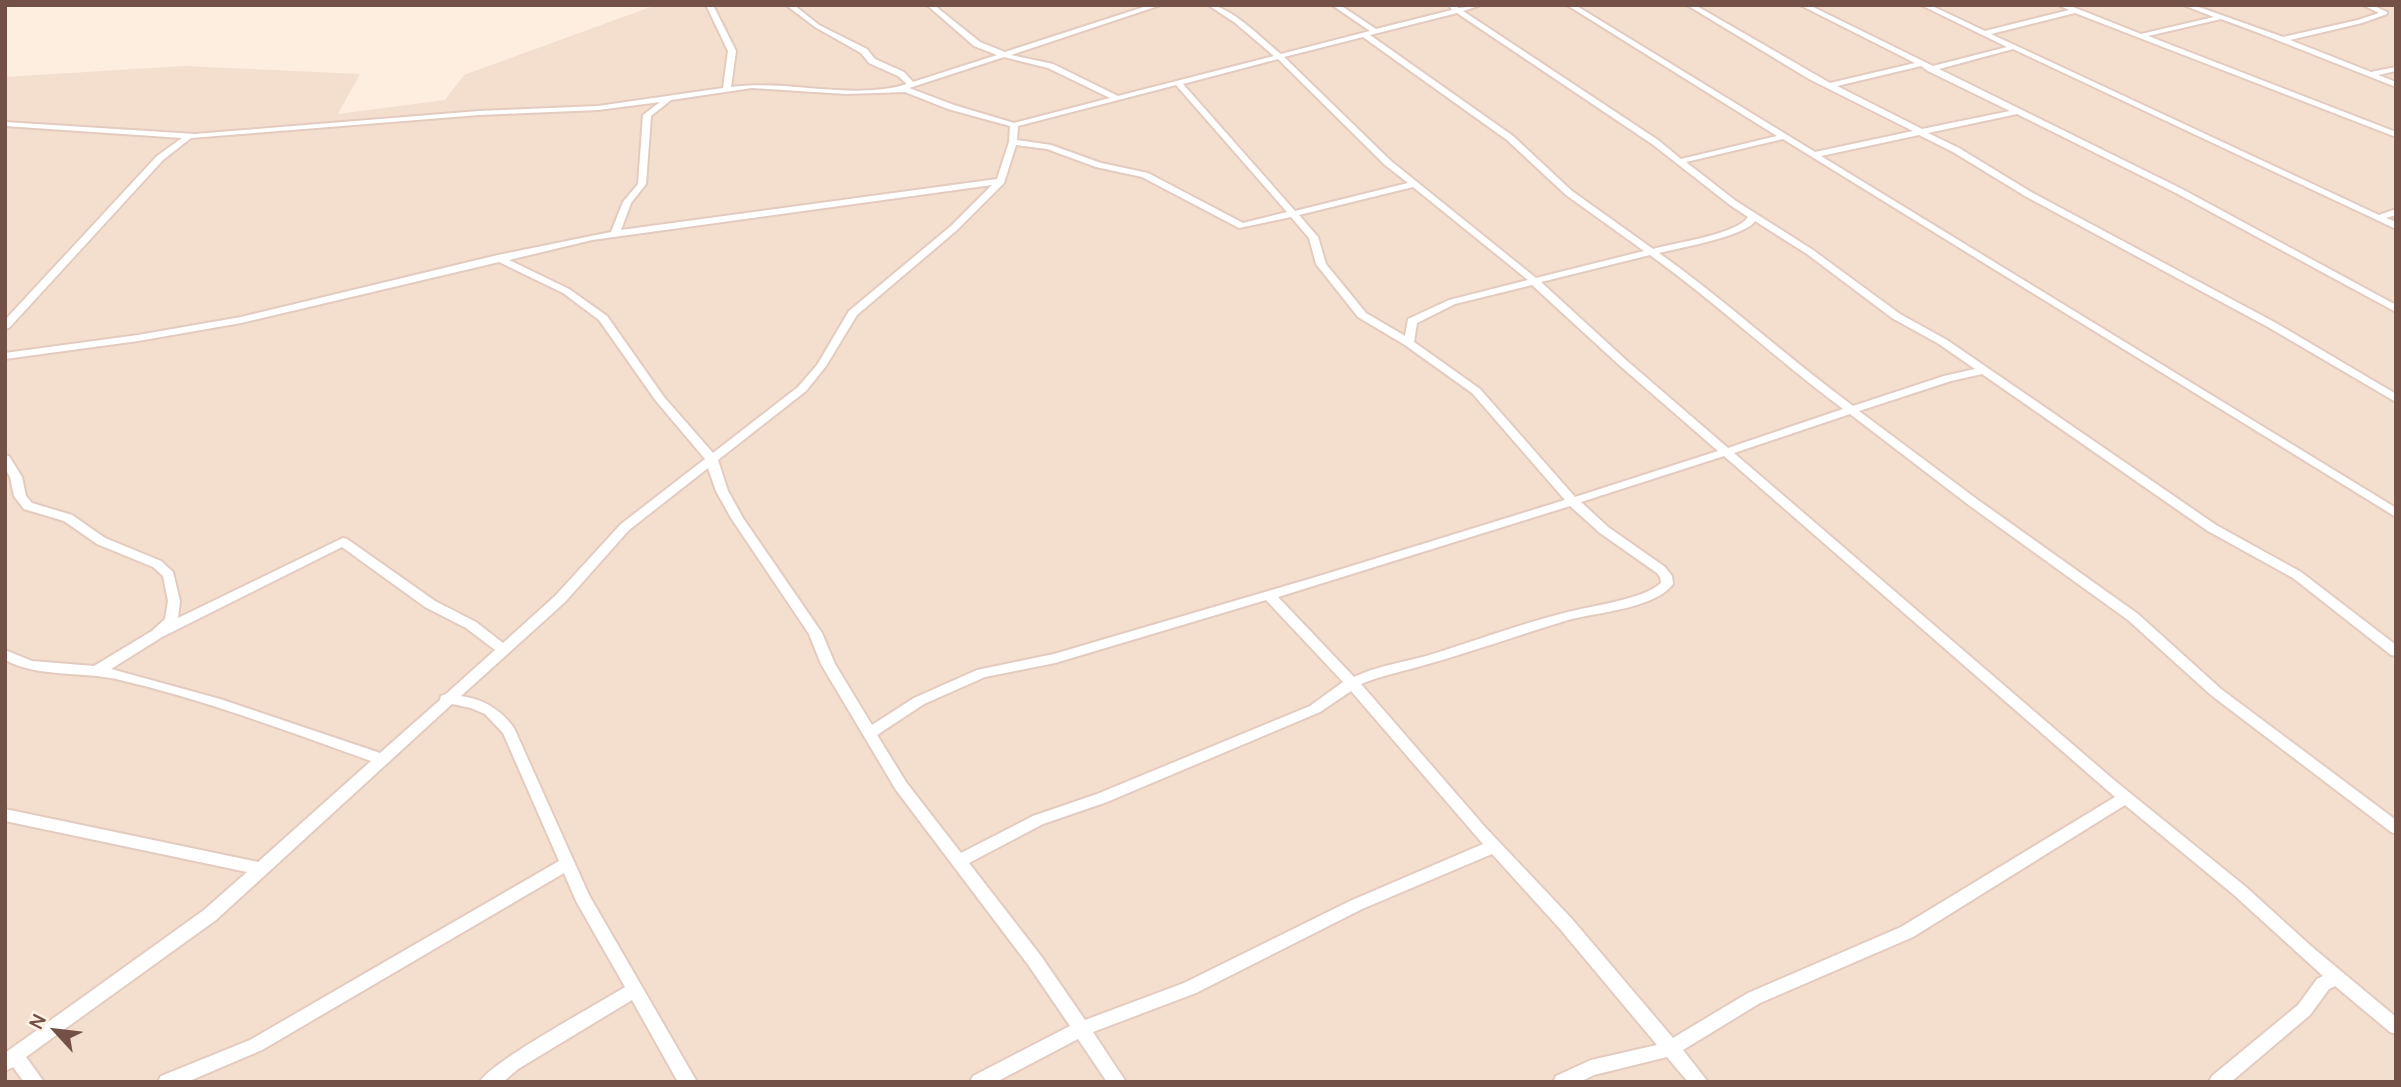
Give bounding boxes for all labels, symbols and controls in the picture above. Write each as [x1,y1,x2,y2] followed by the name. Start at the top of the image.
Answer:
[21,996,91,1066] north arrow
[23,1009,52,1033] text: N

